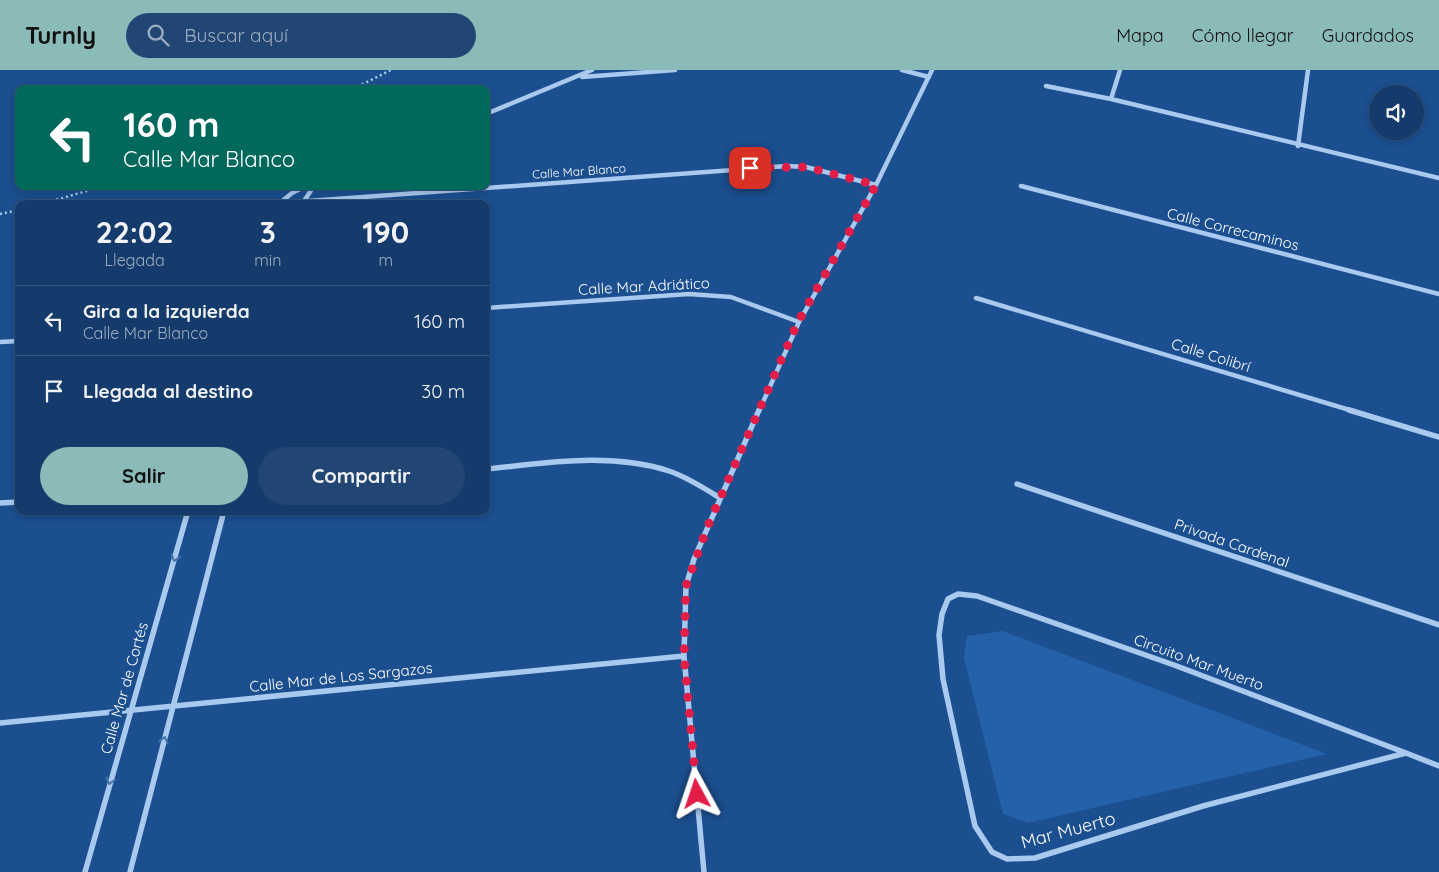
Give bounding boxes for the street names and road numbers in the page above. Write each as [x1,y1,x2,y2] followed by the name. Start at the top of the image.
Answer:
[532,160,626,182] street label: Calle Mar Blanco
[1165,203,1301,255] street label: Calle Correcaminos
[578,273,710,299] street label: Calle Mar Adriático
[1169,334,1254,376] street label: Calle Colibrí
[1172,514,1292,572] street label: Privada Cardenal
[96,620,152,756] street label: Calle Mar de Cortés
[1131,630,1267,694] street label: Circuito Mar Muerto
[249,658,433,696] street label: Calle Mar de Los Sargazos
[1018,806,1118,854] street label: Mar Muerto

